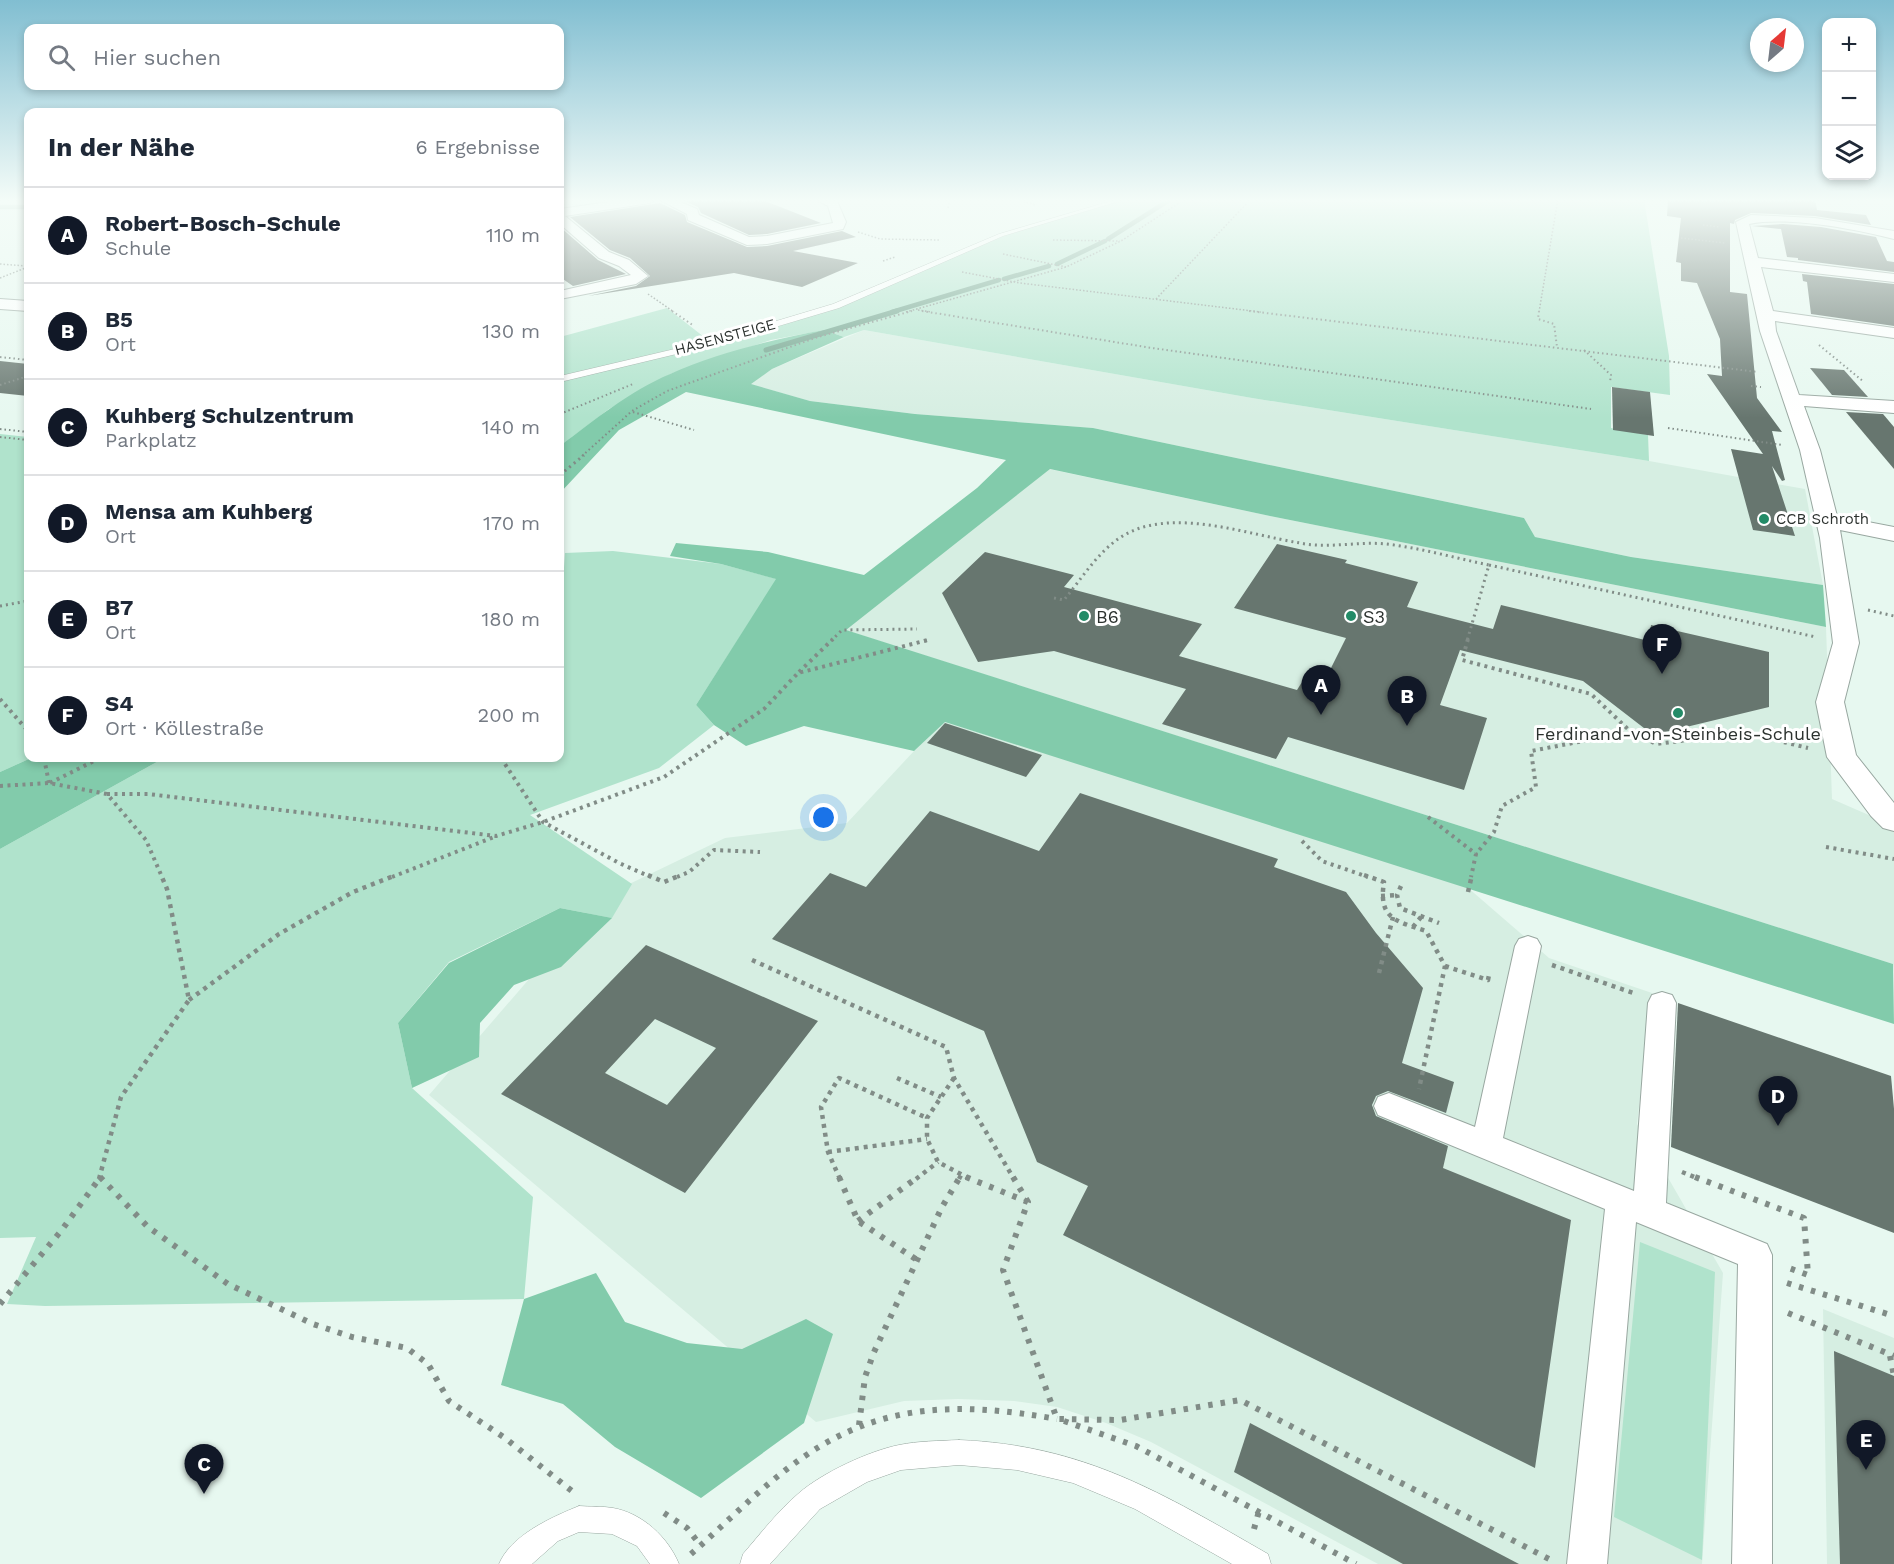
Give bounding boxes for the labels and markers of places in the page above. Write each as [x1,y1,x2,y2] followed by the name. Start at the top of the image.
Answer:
[1776,510,1869,528] place label: CCB Schroth
[1757,512,1771,526] marker: CCB Schroth
[1096,606,1119,627] place label: B6
[1363,606,1385,627] place label: S3
[1077,609,1091,623] marker: B6
[1344,609,1358,623] marker: S3
[1642,624,1682,674] pin: F
[1302,666,1340,715] pin: A
[1388,676,1426,726] pin: B
[1671,706,1685,720] marker: Ferdinand-von-Steinbeis-Schule
[1535,723,1821,744] place label: Ferdinand-von-Steinbeis-Schule
[1758,1076,1798,1126] pin: D
[1846,1420,1886,1470] pin: E
[184,1444,224,1494] pin: C

